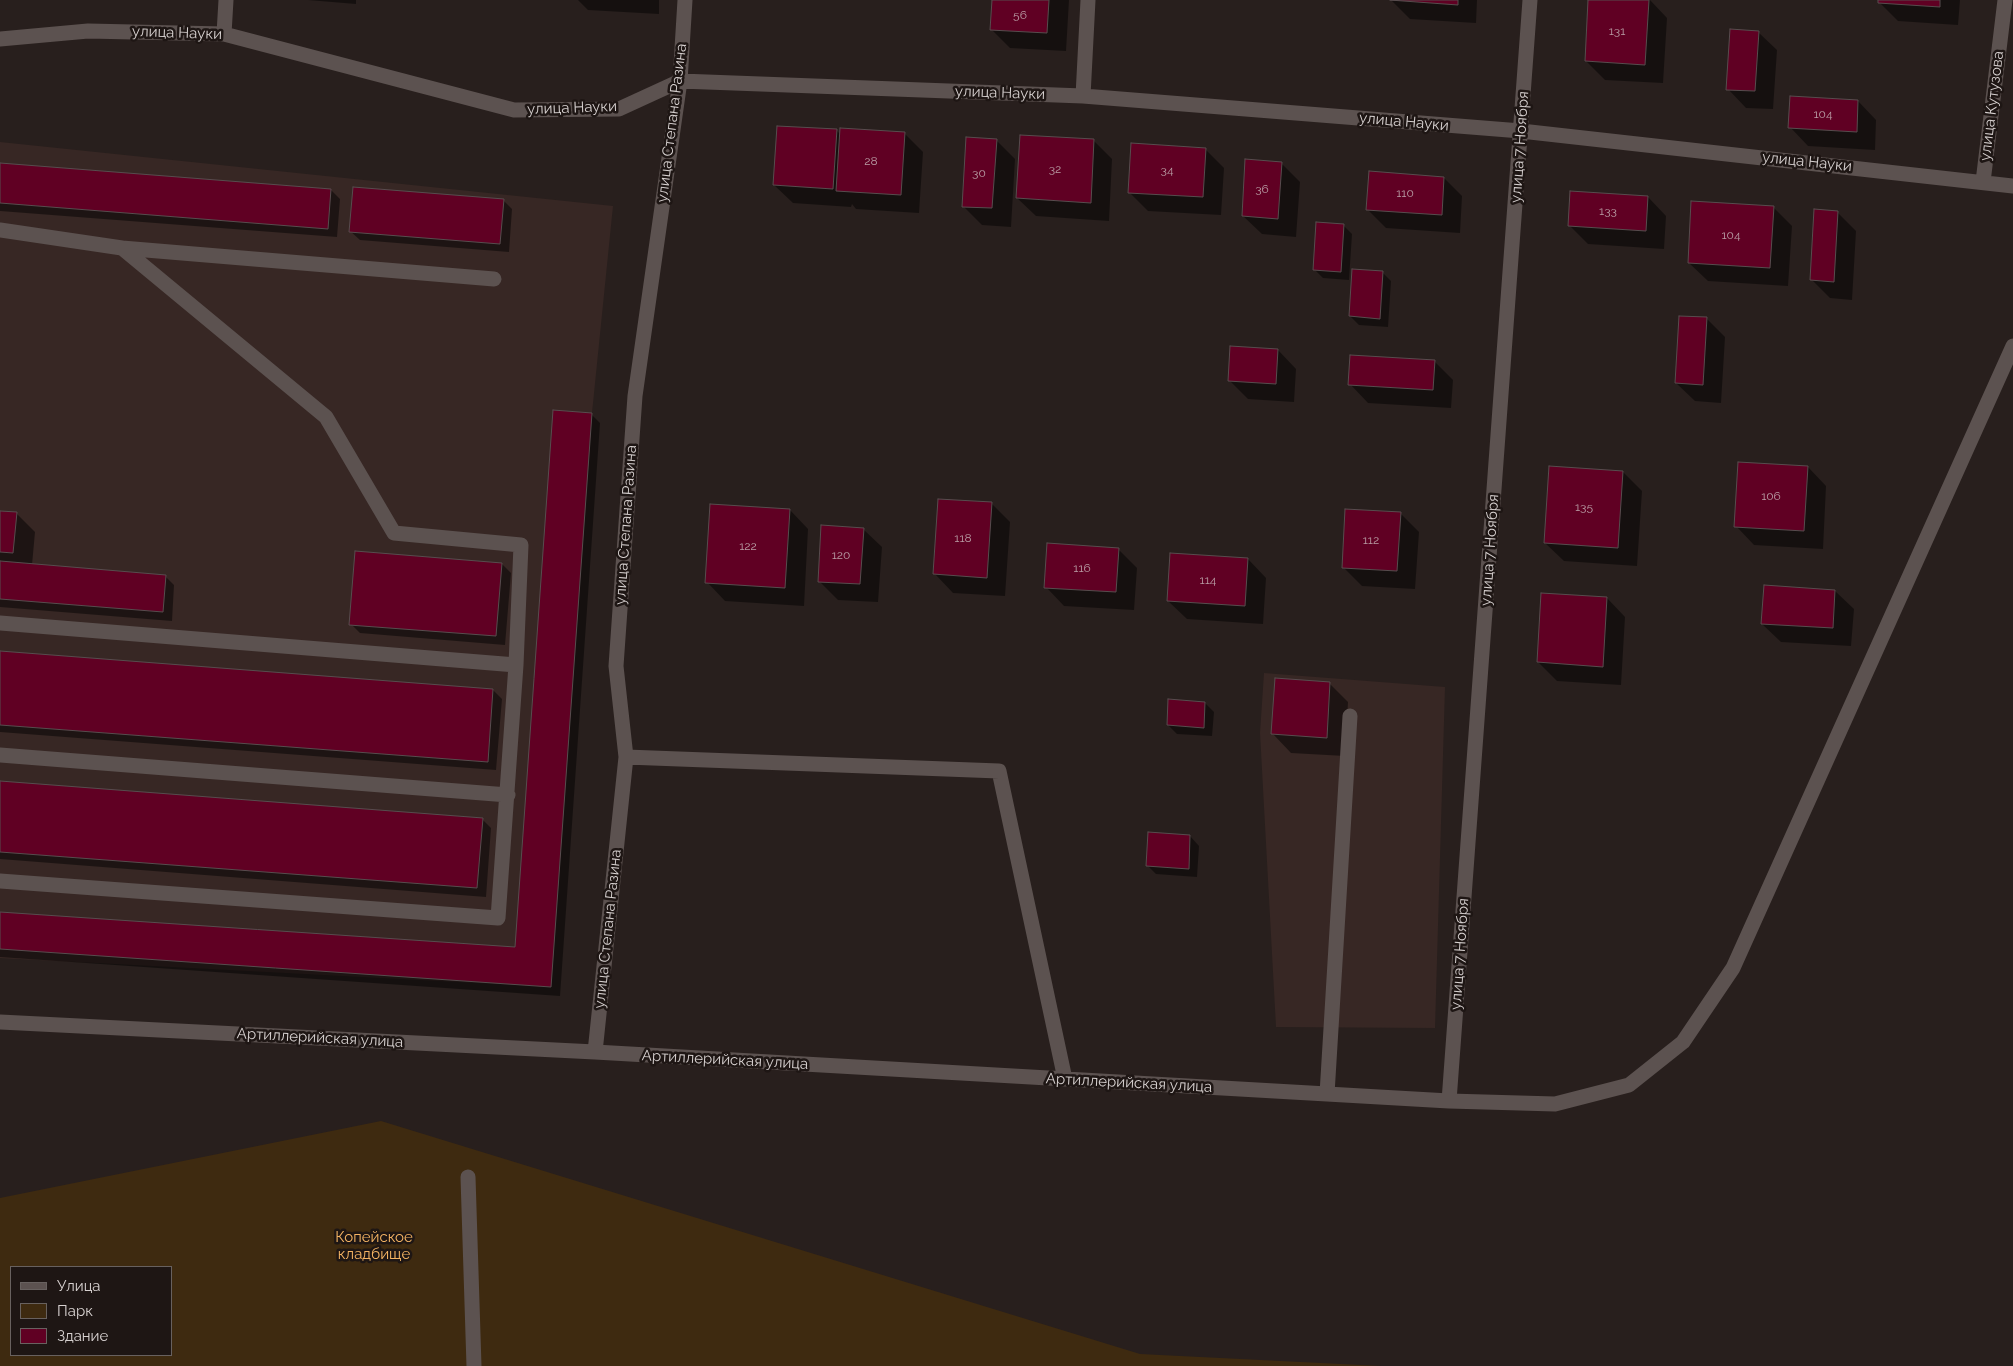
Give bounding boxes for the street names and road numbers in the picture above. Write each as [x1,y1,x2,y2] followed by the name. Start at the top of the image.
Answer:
[132,22,222,44] street label: улица Науки
[653,42,691,204] street label: улица Степана Разина
[1976,50,2008,162] street label: улица Кутузова
[955,82,1045,104] street label: улица Науки
[1507,91,1533,203] street label: улица 7 Ноября
[527,97,617,119] street label: улица Науки
[1358,109,1450,135] street label: улица Науки
[1761,148,1853,176] street label: улица Науки
[611,445,641,605] street label: улица Степана Разина
[1477,494,1503,606] street label: улица 7 Ноября
[591,848,625,1010] street label: улица Степана Разина
[1447,898,1473,1010] street label: улица 7 Ноября
[236,1025,404,1051] street label: Артиллерийская улица
[641,1047,809,1073] street label: Артиллерийская улица
[1045,1070,1213,1096] street label: Артиллерийская улица

